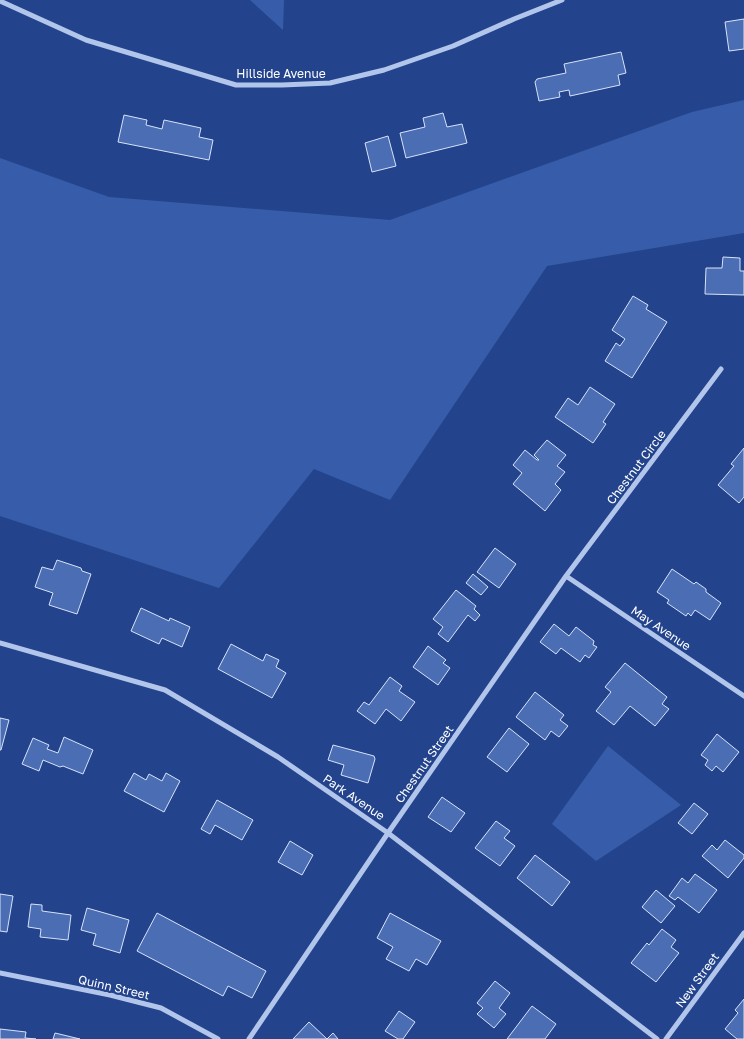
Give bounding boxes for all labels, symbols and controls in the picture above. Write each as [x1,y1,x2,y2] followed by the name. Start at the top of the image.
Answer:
[236,66,326,81] street label: Hillside Avenue
[603,427,669,507] street label: Chestnut Circle
[628,603,694,654] street label: May Avenue
[392,722,457,806] street label: Chestnut Street
[320,771,388,823] street label: Park Avenue
[672,949,722,1010] street label: New Street
[77,972,151,1003] street label: Quinn Street

